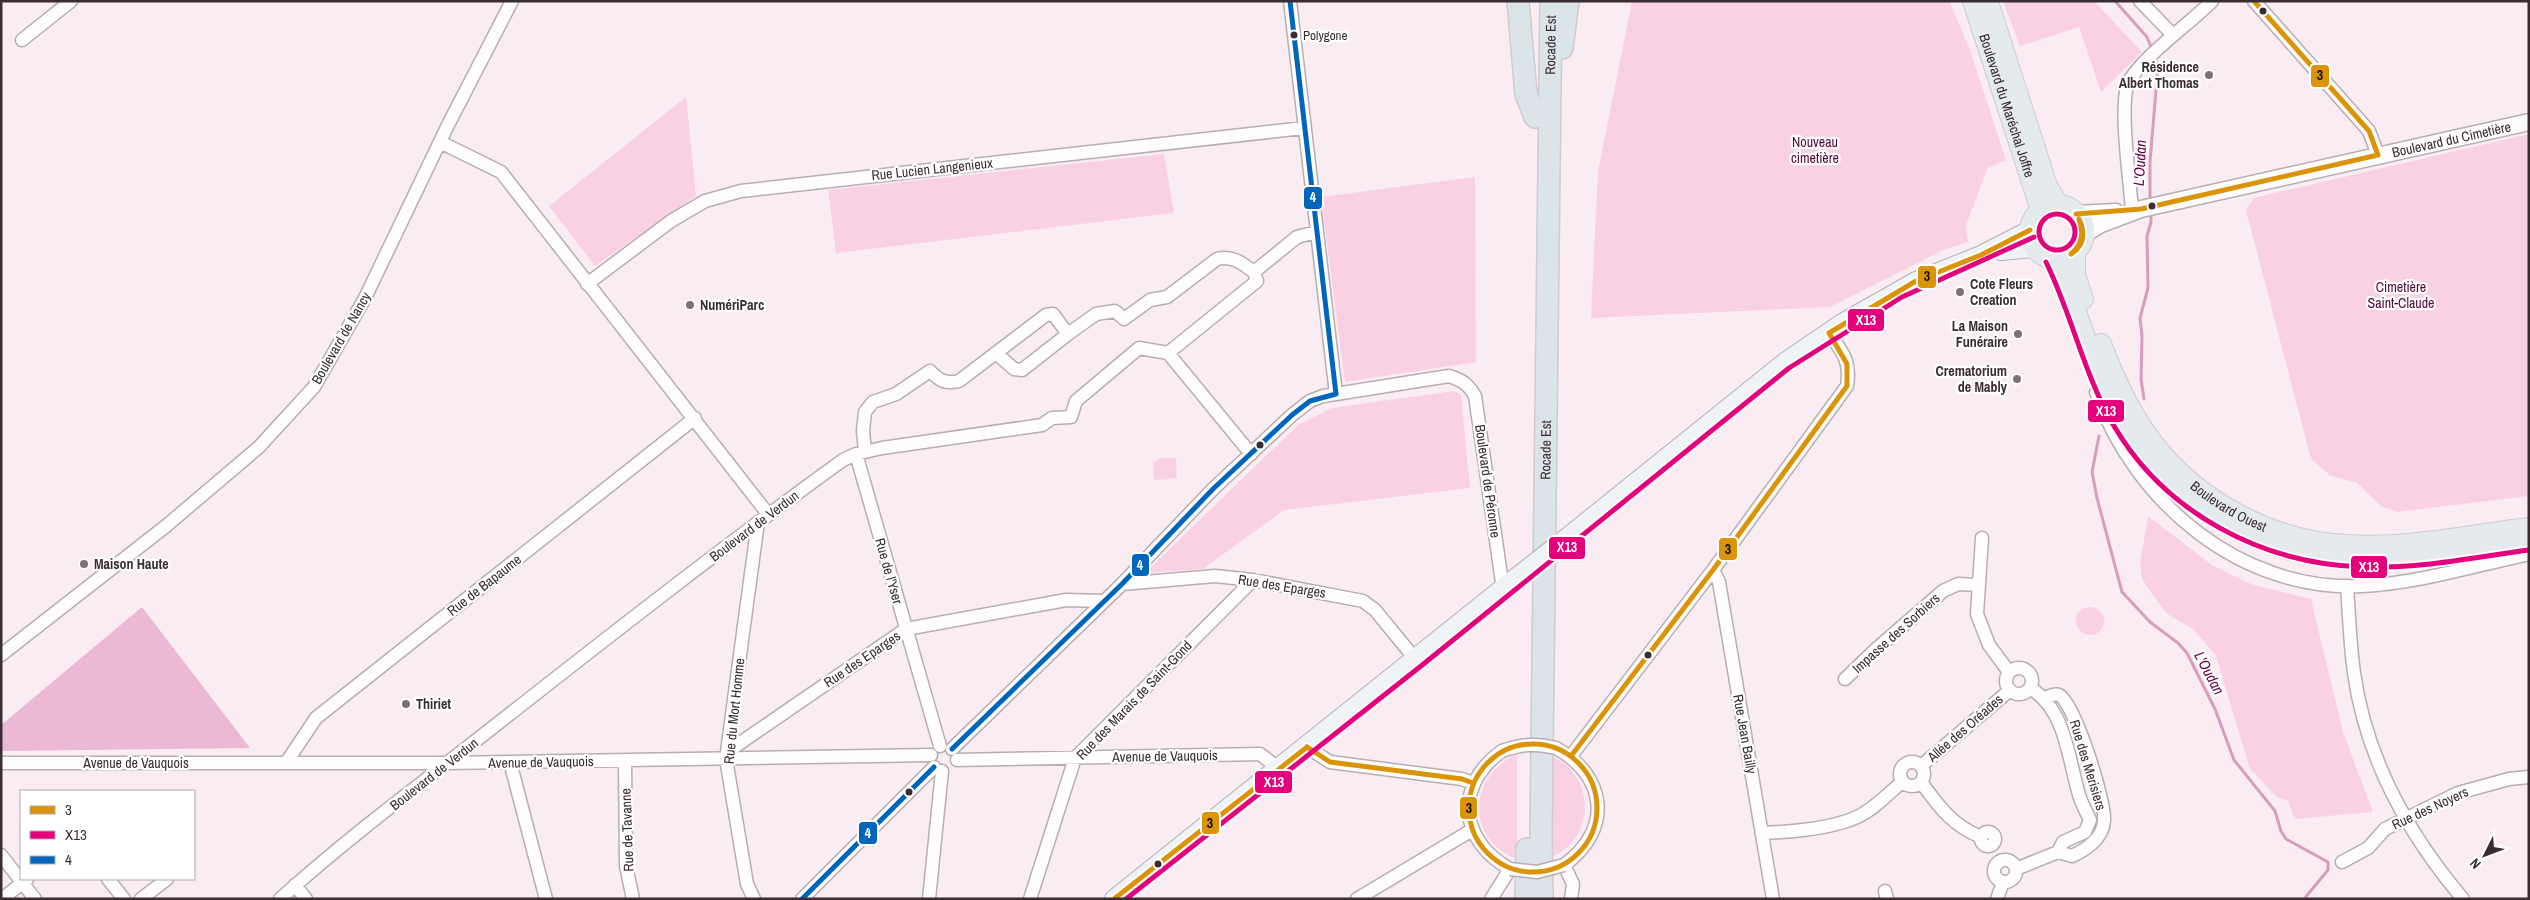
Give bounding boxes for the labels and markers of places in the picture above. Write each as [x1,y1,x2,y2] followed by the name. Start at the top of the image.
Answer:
[2258,6,2268,16] unlabelled marker
[1303,27,1348,44] place label: Polygone
[1289,30,1299,40] marker: Polygone
[2119,58,2199,92] place label: Résidence Albert Thomas
[2203,69,2215,81] marker: Résidence Albert Thomas
[2147,201,2157,211] unlabelled marker
[1970,275,2033,309] place label: Cote Fleurs Creation
[1954,286,1966,298] marker: Cote Fleurs Creation
[700,296,764,314] place label: NumériParc
[684,299,696,311] marker: NumériParc
[1952,317,2008,351] place label: La Maison Funéraire
[2012,328,2024,340] marker: La Maison Funéraire
[1936,362,2008,396] place label: Crematorium de Mably
[2011,373,2023,385] marker: Crematorium de Mably
[1255,440,1265,450] unlabelled marker
[94,555,169,573] place label: Maison Haute
[78,558,90,570] marker: Maison Haute
[1643,650,1653,660] unlabelled marker
[416,695,451,713] place label: Thiriet
[400,698,412,710] marker: Thiriet
[904,787,914,797] unlabelled marker
[1153,859,1163,869] unlabelled marker

